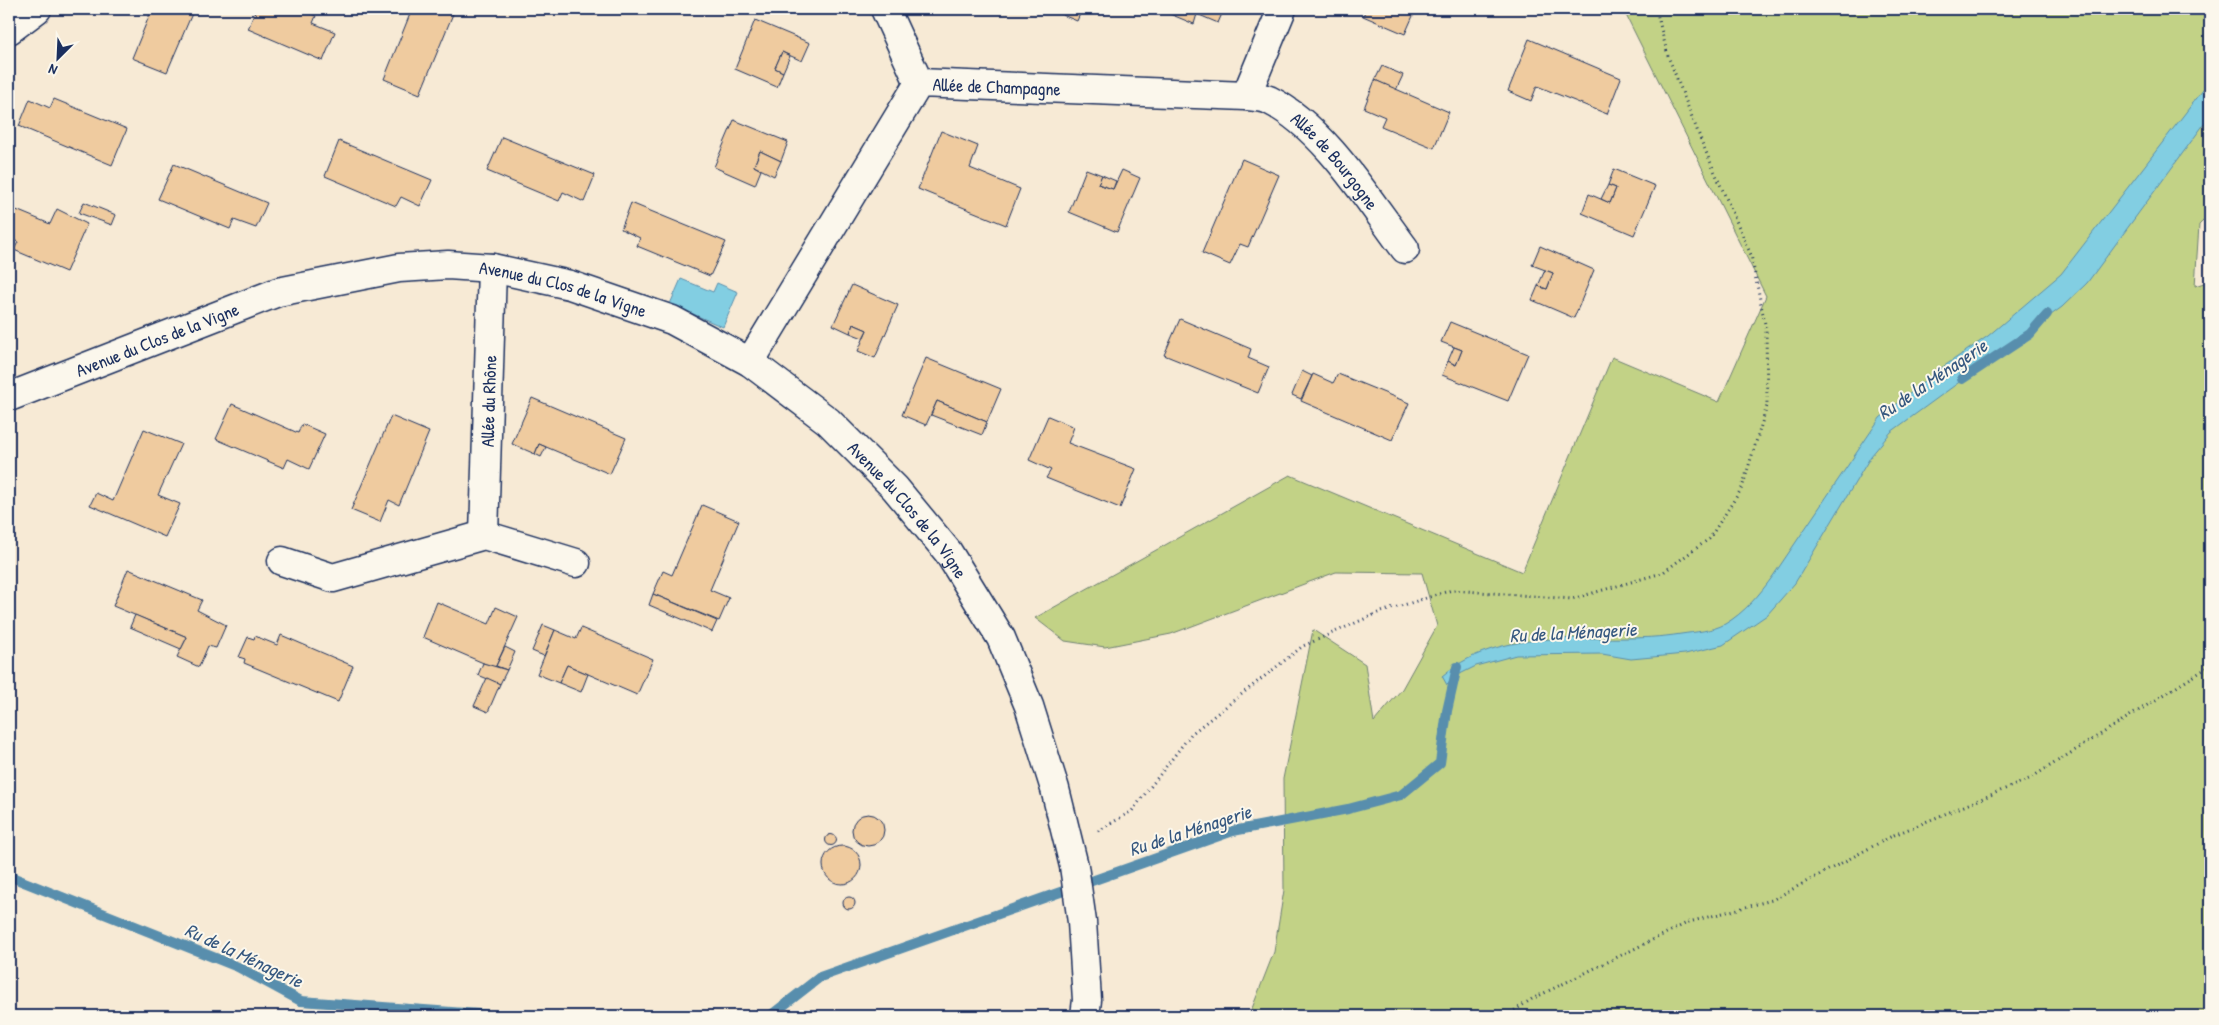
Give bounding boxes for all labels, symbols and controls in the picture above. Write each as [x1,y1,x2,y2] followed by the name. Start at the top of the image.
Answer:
[32,32,82,82] north arrow
[45,60,60,81] text: N
[932,71,1061,101] street label: Allée de Champagne
[1286,106,1385,214] street label: Allée de Bourgogne
[478,255,650,323] street label: Avenue du Clos de la Vigne
[72,296,242,382] street label: Avenue du Clos de la Vigne
[1872,332,1993,425] water label: Ru de la Ménagerie
[474,355,502,447] street label: Allée du Rhône
[843,436,973,583] street label: Avenue du Clos de la Vigne
[1509,616,1638,648] water label: Ru de la Ménagerie
[1126,798,1256,862] water label: Ru de la Ménagerie
[181,916,308,994] water label: Ru de la Ménagerie

